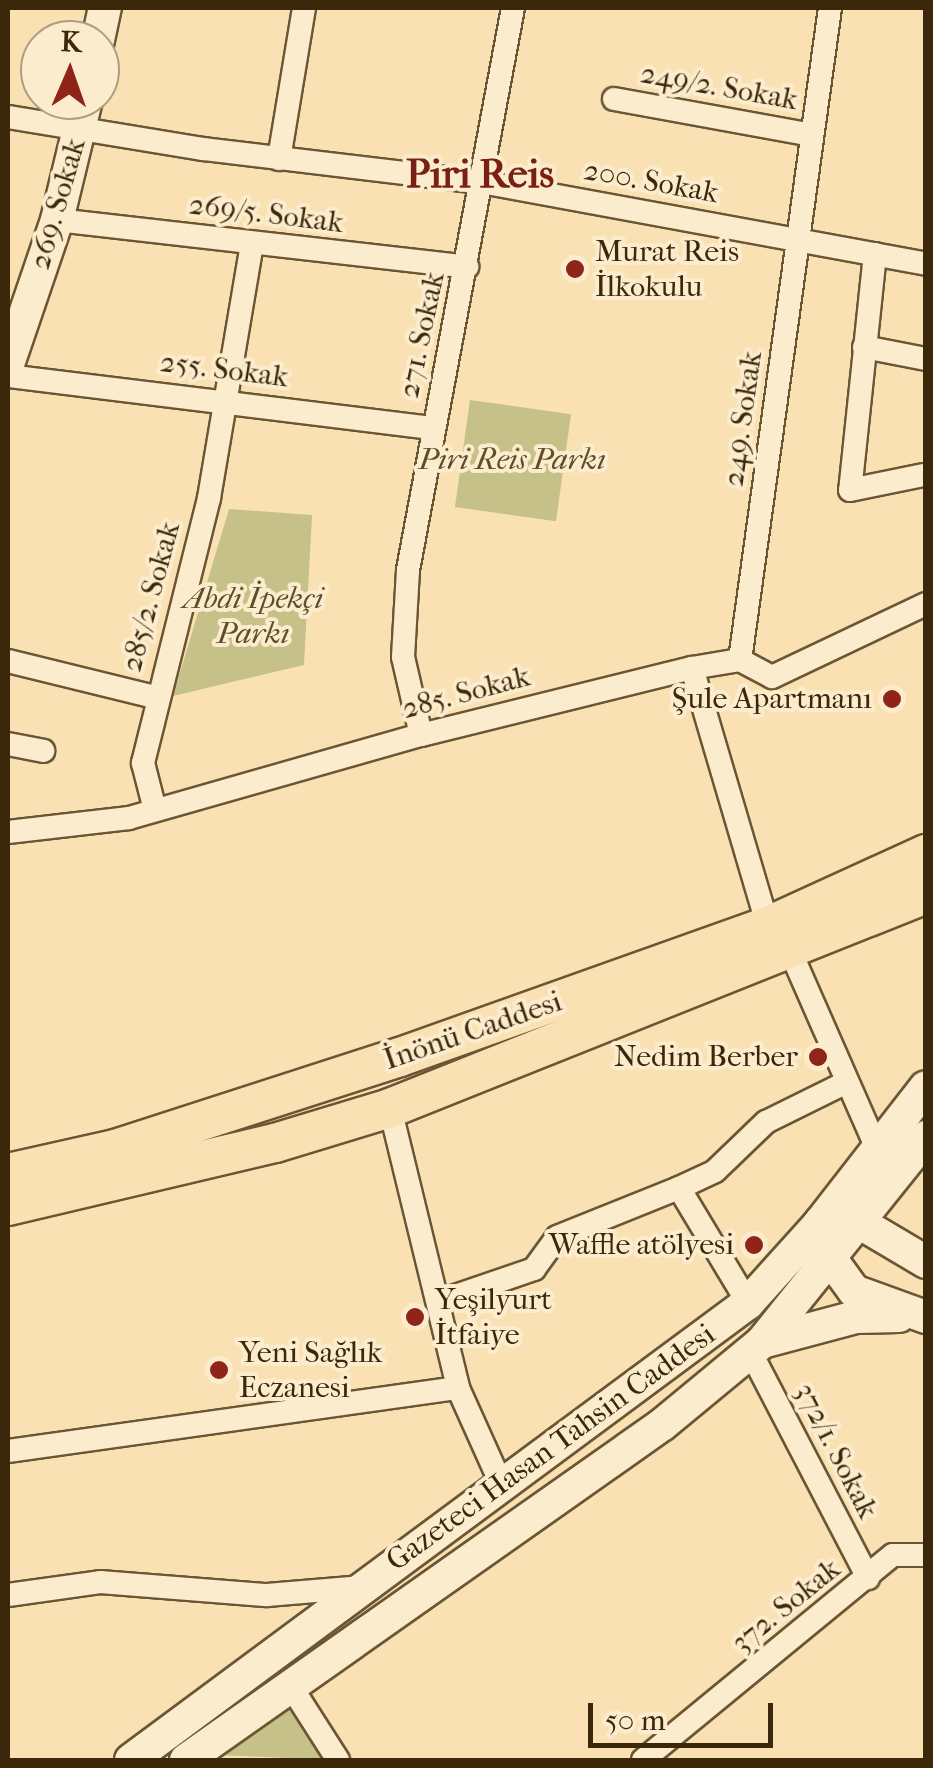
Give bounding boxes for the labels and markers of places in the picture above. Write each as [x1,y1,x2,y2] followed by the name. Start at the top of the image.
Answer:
[595,234,739,304] place label: Murat Reis İlkokulu
[564,258,586,280] marker: Murat Reis İlkokulu
[672,681,872,717] place label: Şule Apartmanı
[881,688,903,710] marker: Şule Apartmanı
[614,1039,798,1075] place label: Nedim Berber
[807,1046,829,1068] marker: Nedim Berber
[549,1227,734,1263] place label: Waffle atölyesi
[743,1234,765,1256] marker: Waffle atölyesi
[435,1282,552,1352] place label: Yeşilyurt İtfaiye
[404,1306,426,1328] marker: Yeşilyurt İtfaiye
[239,1335,382,1406] place label: Yeni Sağlık Eczanesi
[208,1359,230,1381] marker: Yeni Sağlık Eczanesi

